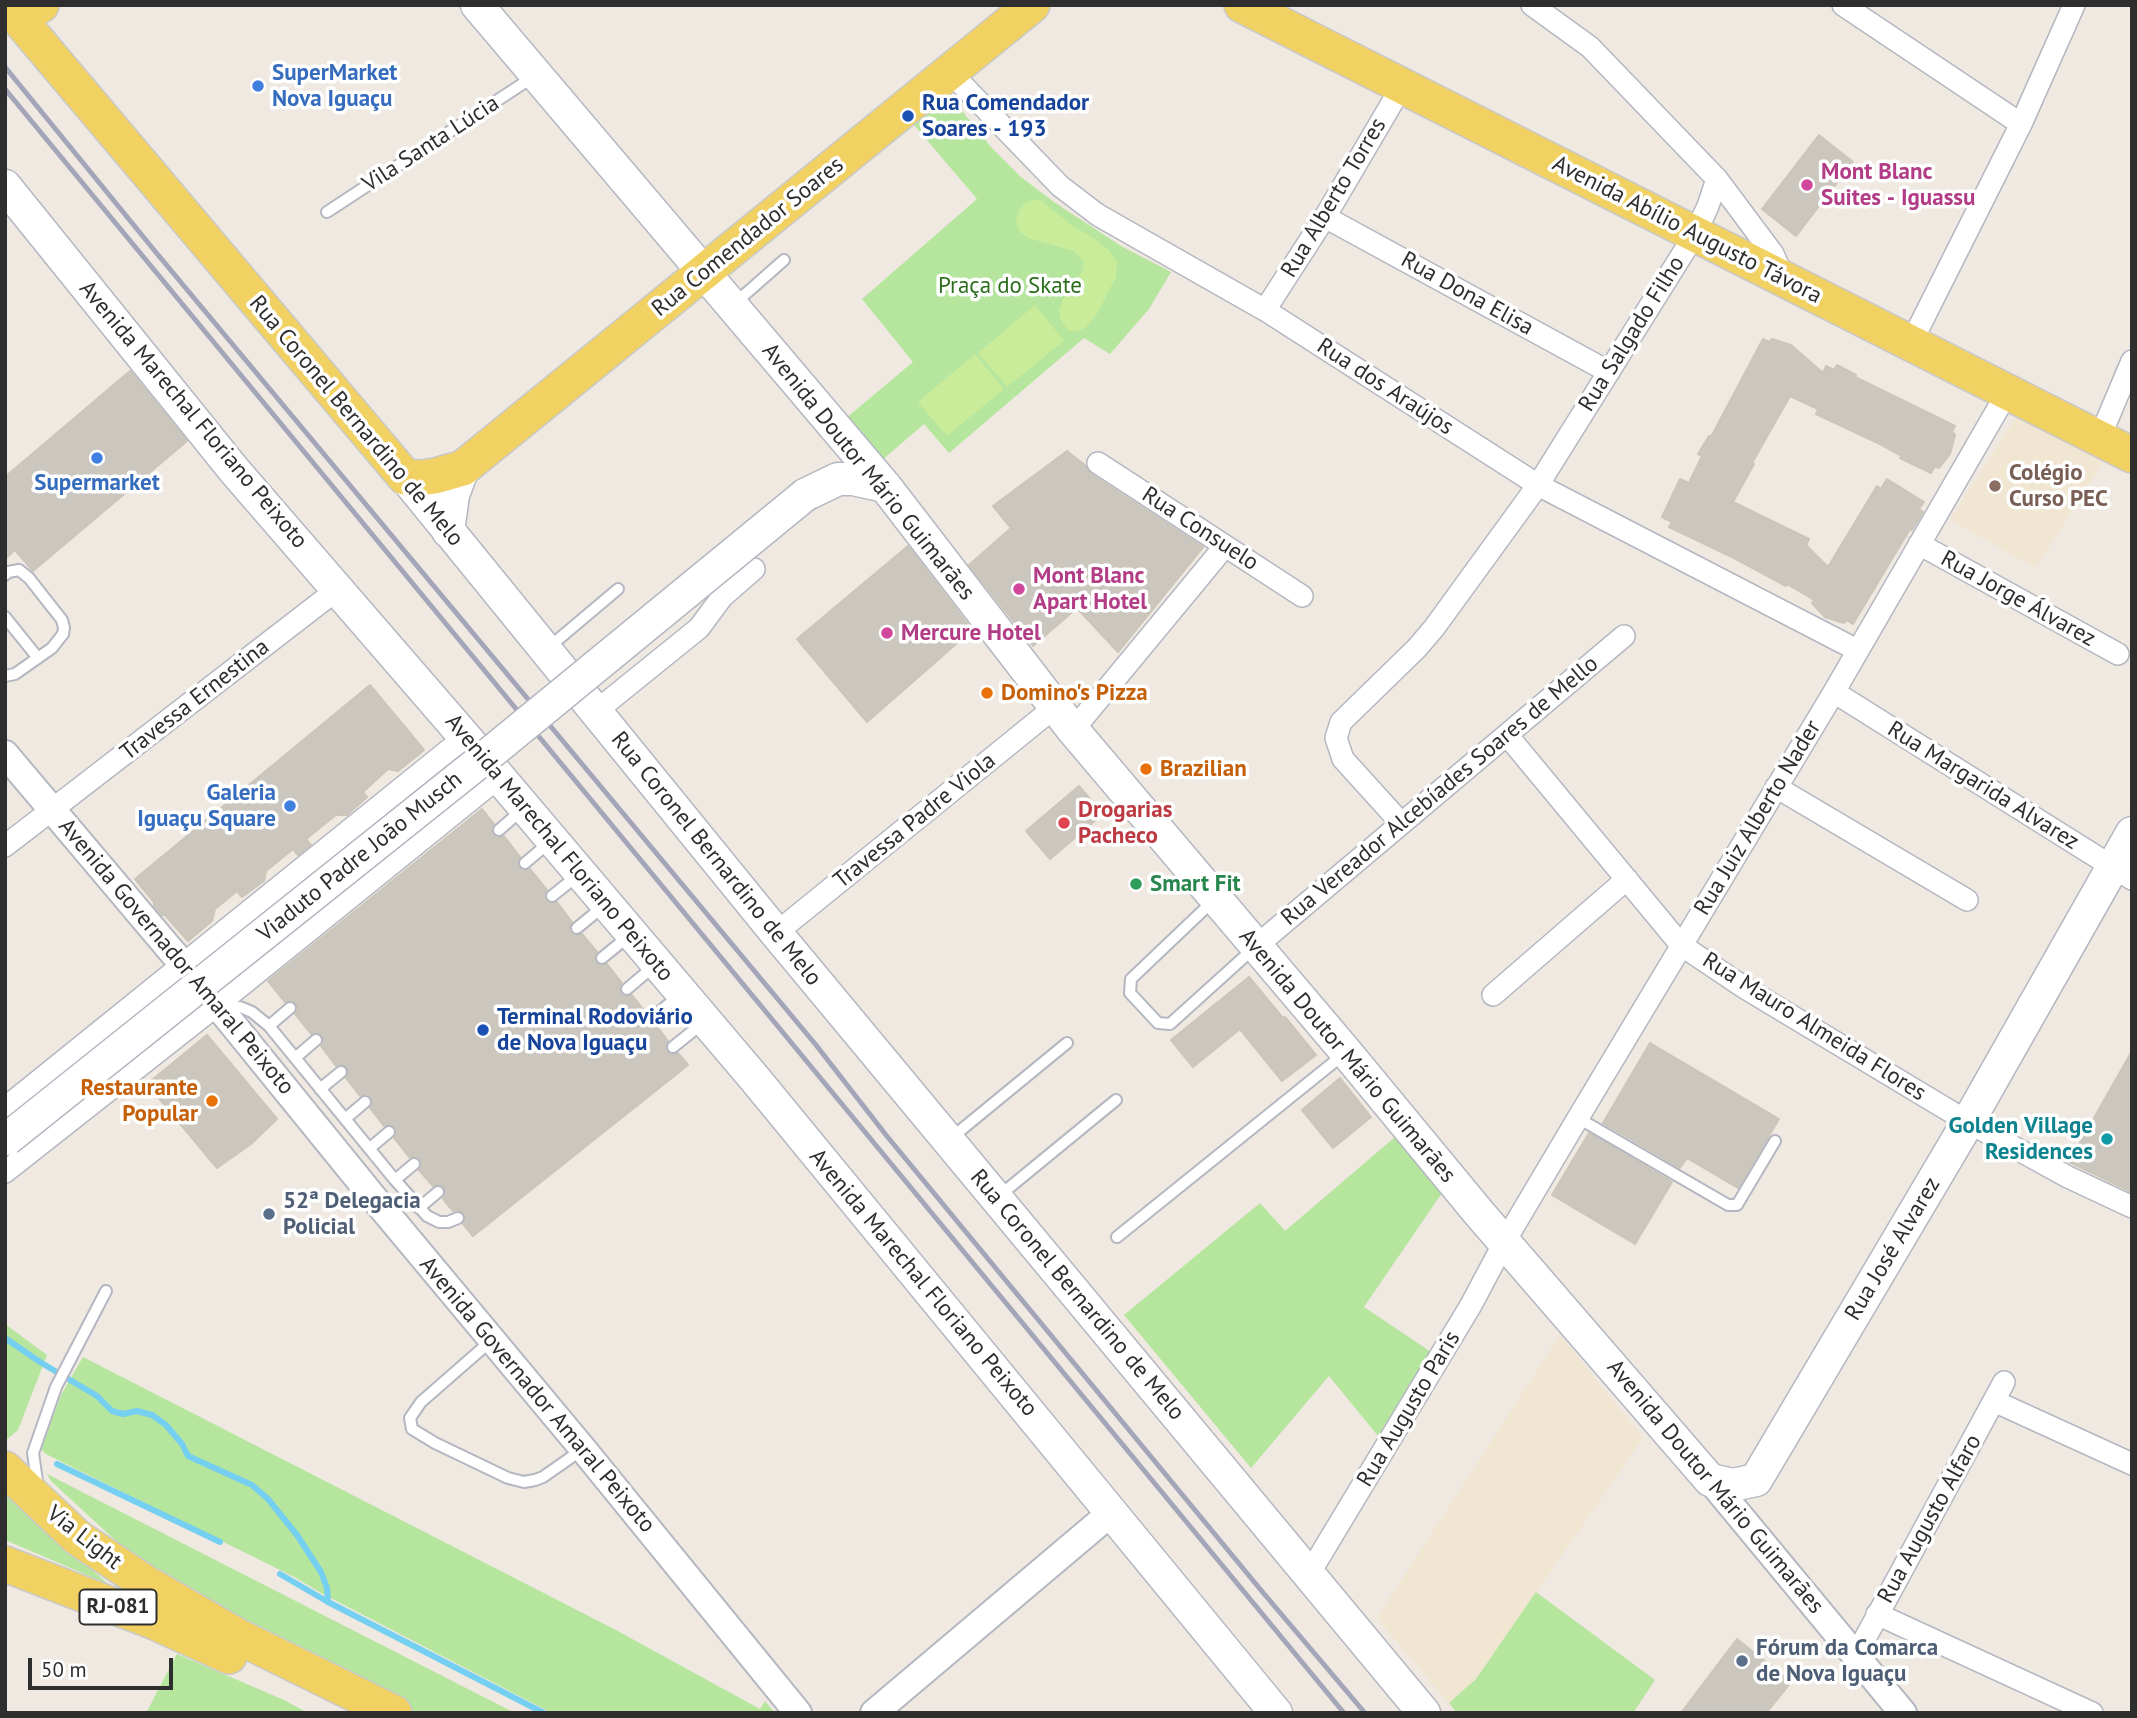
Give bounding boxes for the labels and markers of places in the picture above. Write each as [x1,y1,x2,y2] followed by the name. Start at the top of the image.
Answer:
[272,59,397,113] place label: SuperMarket Nova Iguaçu
[250,78,266,94] marker: SuperMarket Nova Iguaçu
[922,89,1089,143] place label: Rua Comendador Soares - 193
[900,108,916,124] marker: Rua Comendador Soares - 193
[1821,158,1975,212] place label: Mont Blanc Suites - Iguassu
[1799,177,1815,193] marker: Mont Blanc Suites - Iguassu
[89,450,105,466] marker: Supermarket
[2009,459,2108,513] place label: Colégio Curso PEC
[34,469,160,497] place label: Supermarket
[1987,478,2003,494] marker: Colégio Curso PEC
[1033,562,1147,616] place label: Mont Blanc Apart Hotel
[1011,581,1027,597] marker: Mont Blanc Apart Hotel
[901,619,1041,647] place label: Mercure Hotel
[879,625,895,641] marker: Mercure Hotel
[1001,679,1148,707] place label: Domino's Pizza
[979,685,995,701] marker: Domino's Pizza
[1160,755,1247,783] place label: Brazilian
[1138,761,1154,777] marker: Brazilian
[137,779,276,833] place label: Galeria Iguaçu Square
[1078,796,1172,850] place label: Drogarias Pacheco
[282,798,298,814] marker: Galeria Iguaçu Square
[1056,815,1072,831] marker: Drogarias Pacheco
[1150,870,1241,898] place label: Smart Fit
[1128,876,1144,892] marker: Smart Fit
[497,1003,693,1057] place label: Terminal Rodoviário de Nova Iguaçu
[475,1022,491,1038] marker: Terminal Rodoviário de Nova Iguaçu
[80,1074,198,1128] place label: Restaurante Popular
[204,1093,220,1109] marker: Restaurante Popular
[1948,1112,2093,1166] place label: Golden Village Residences
[2099,1131,2115,1147] marker: Golden Village Residences
[283,1187,421,1241] place label: 52ª Delegacia Policial
[261,1206,277,1222] marker: 52ª Delegacia Policial
[1756,1634,1938,1688] place label: Fórum da Comarca de Nova Iguaçu
[1734,1653,1750,1669] marker: Fórum da Comarca de Nova Iguaçu

